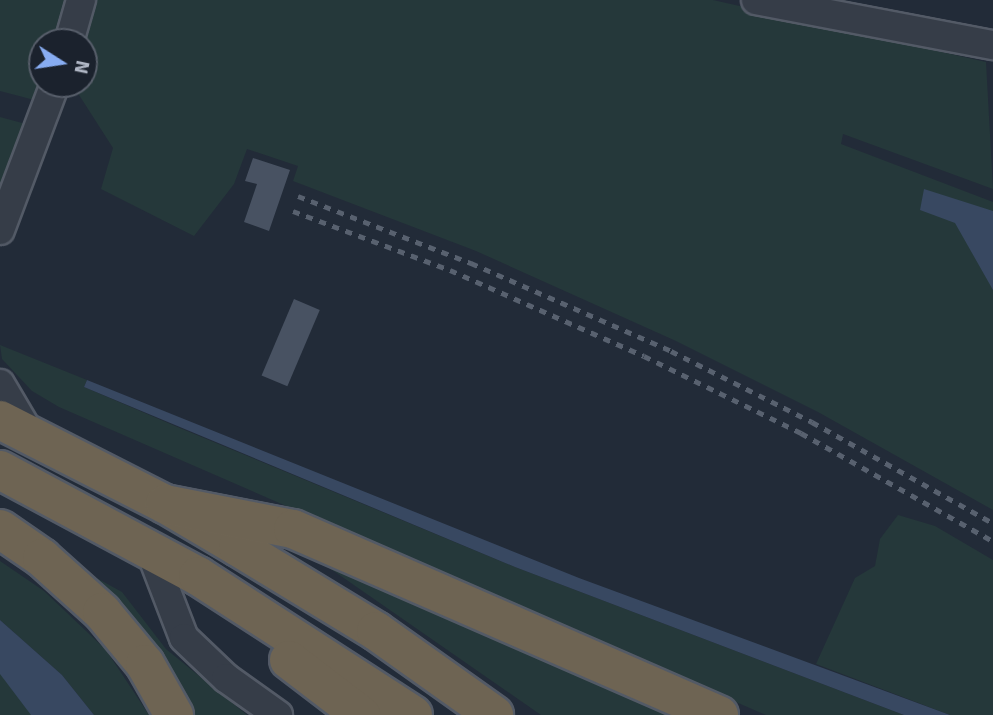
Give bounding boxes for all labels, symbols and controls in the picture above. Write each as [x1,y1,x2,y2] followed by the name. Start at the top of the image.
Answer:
[28,28,98,98] north arrow
[68,58,95,76] text: N

